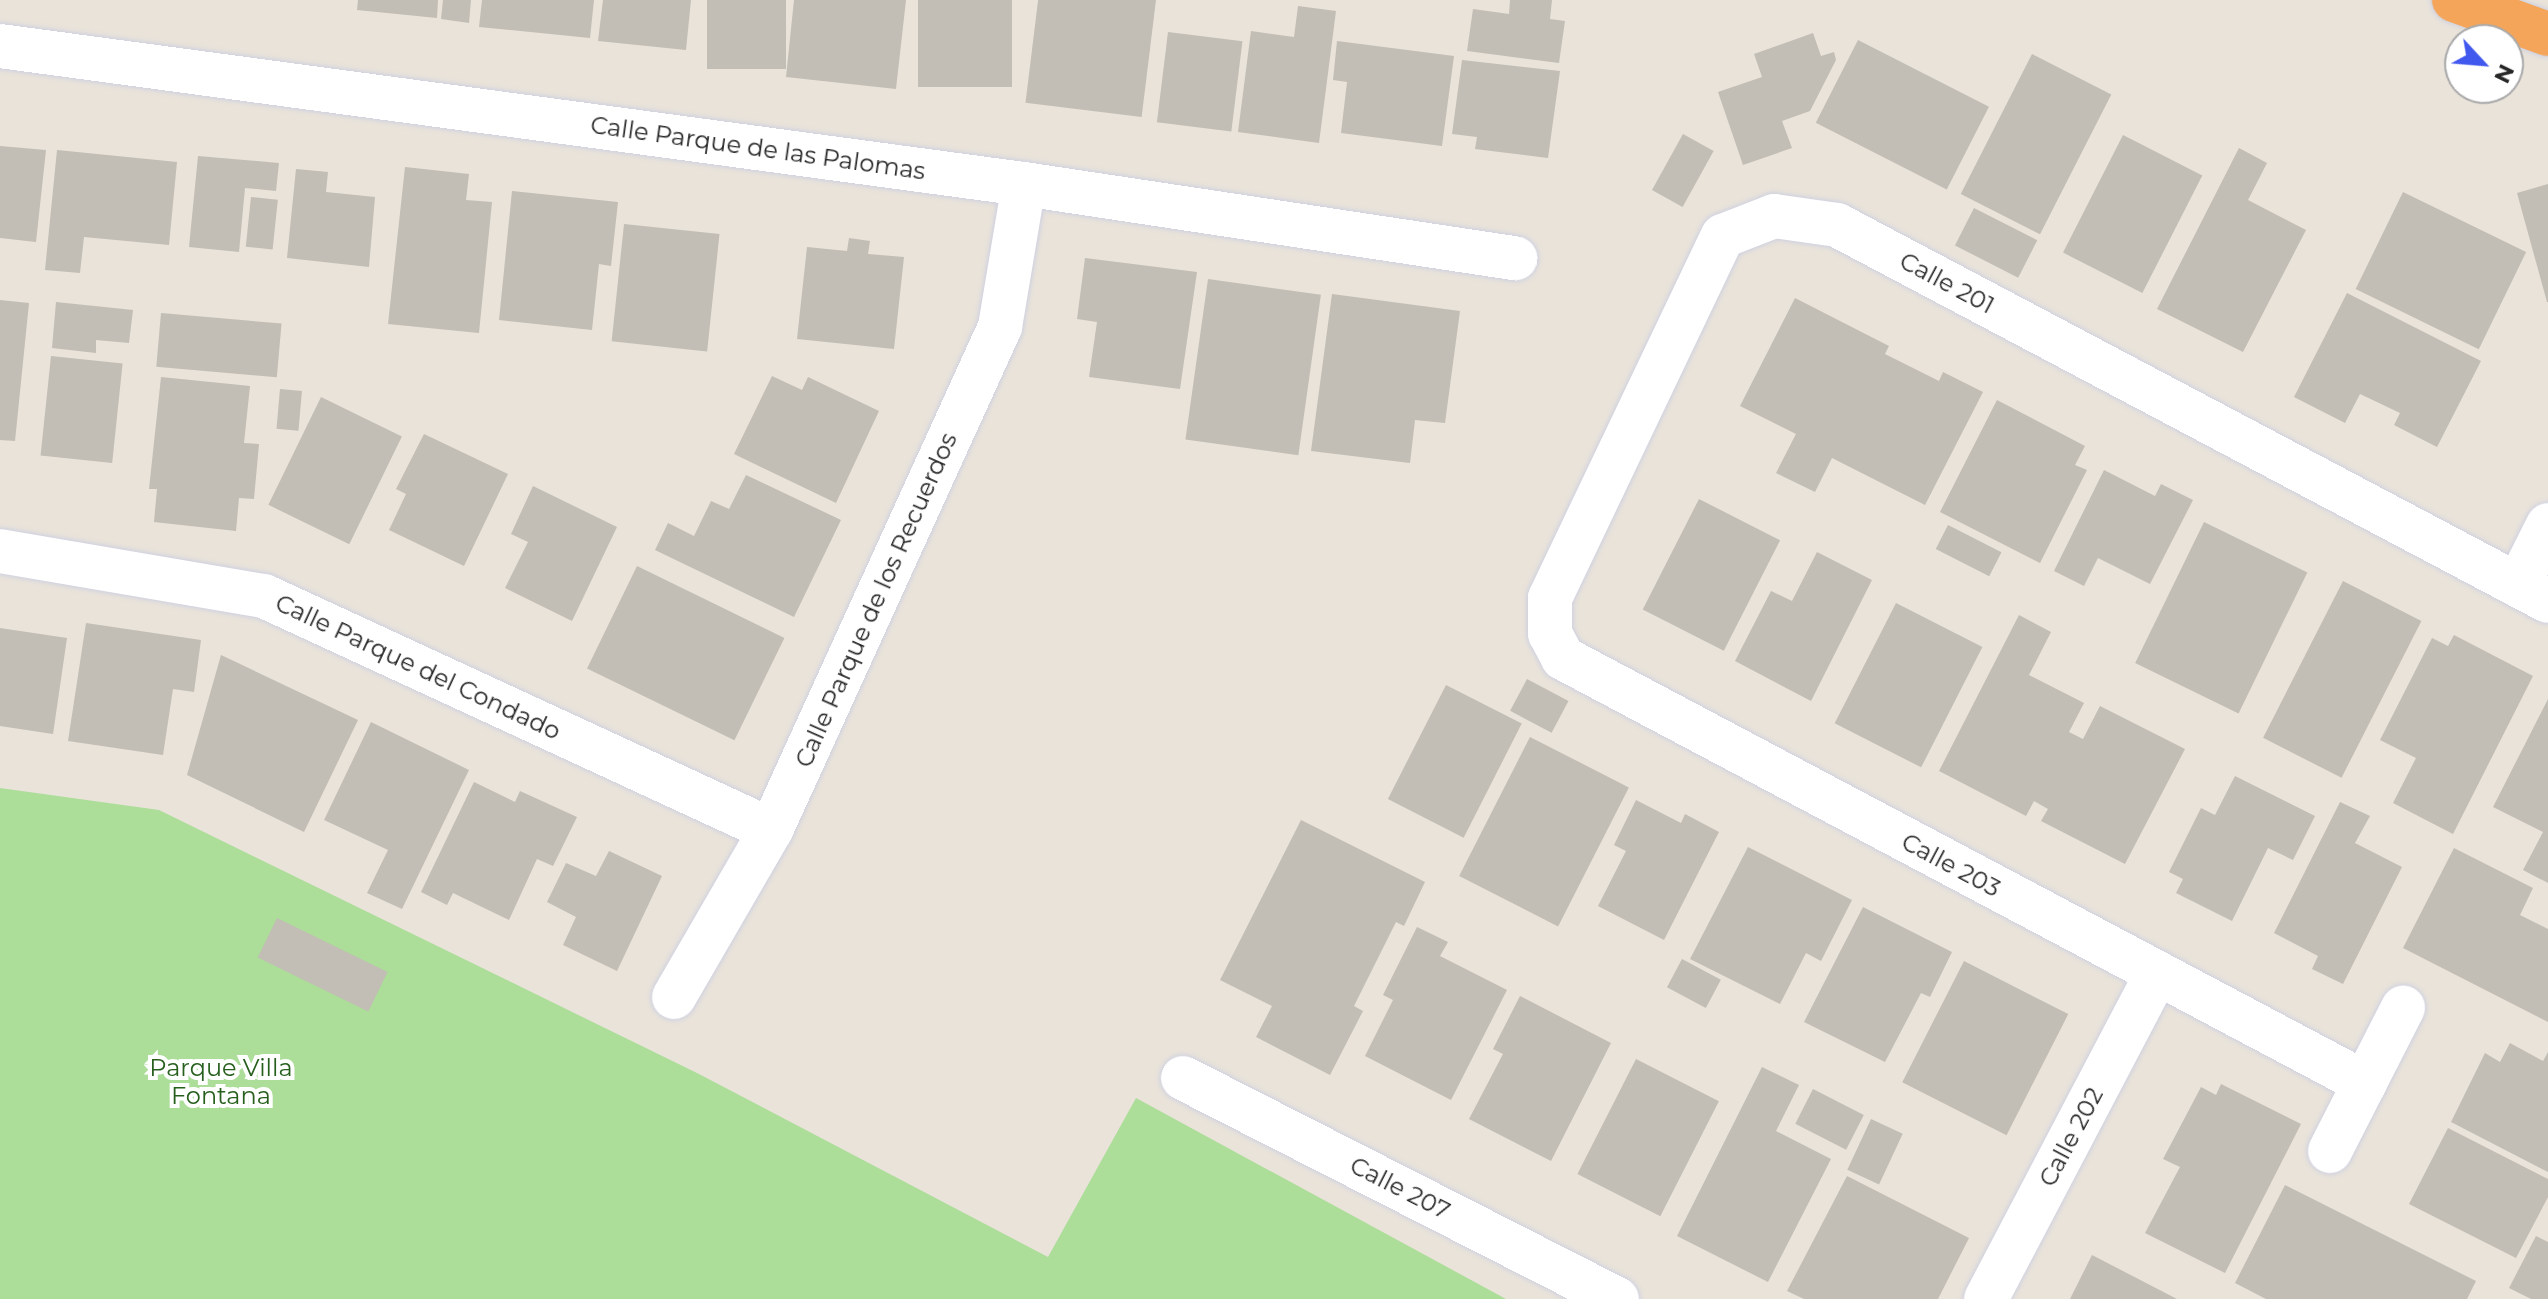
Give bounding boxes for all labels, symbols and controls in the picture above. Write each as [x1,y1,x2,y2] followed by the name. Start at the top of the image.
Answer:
[2444,24,2524,104] north arrow
[2488,60,2520,88] text: N
[589,110,927,186] street label: Calle Parque de las Palomas
[1895,246,1999,320] street label: Calle 201
[789,428,963,772] street label: Calle Parque de los Recuerdos
[271,588,565,746] street label: Calle Parque del Condado
[1897,827,2005,903] street label: Calle 203
[149,1054,293,1110] park label: Parque Villa Fontana
[2033,1083,2109,1191] street label: Calle 202
[1345,1151,1455,1225] street label: Calle 207

